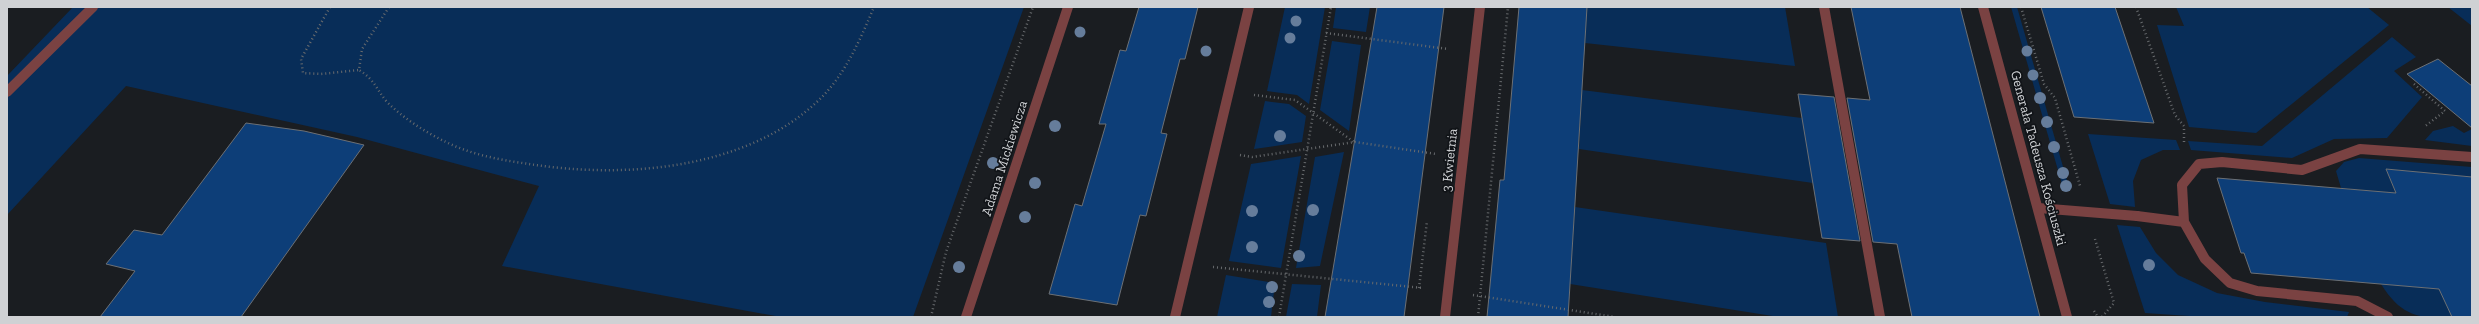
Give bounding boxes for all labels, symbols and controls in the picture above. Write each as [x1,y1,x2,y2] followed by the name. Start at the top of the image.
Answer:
[2007,69,2070,248] street label: Generała Tadeusza Kościuszki
[978,98,1031,218] street label: Adama Mickiewicza
[1438,127,1461,193] street label: 3 Kwietnia

